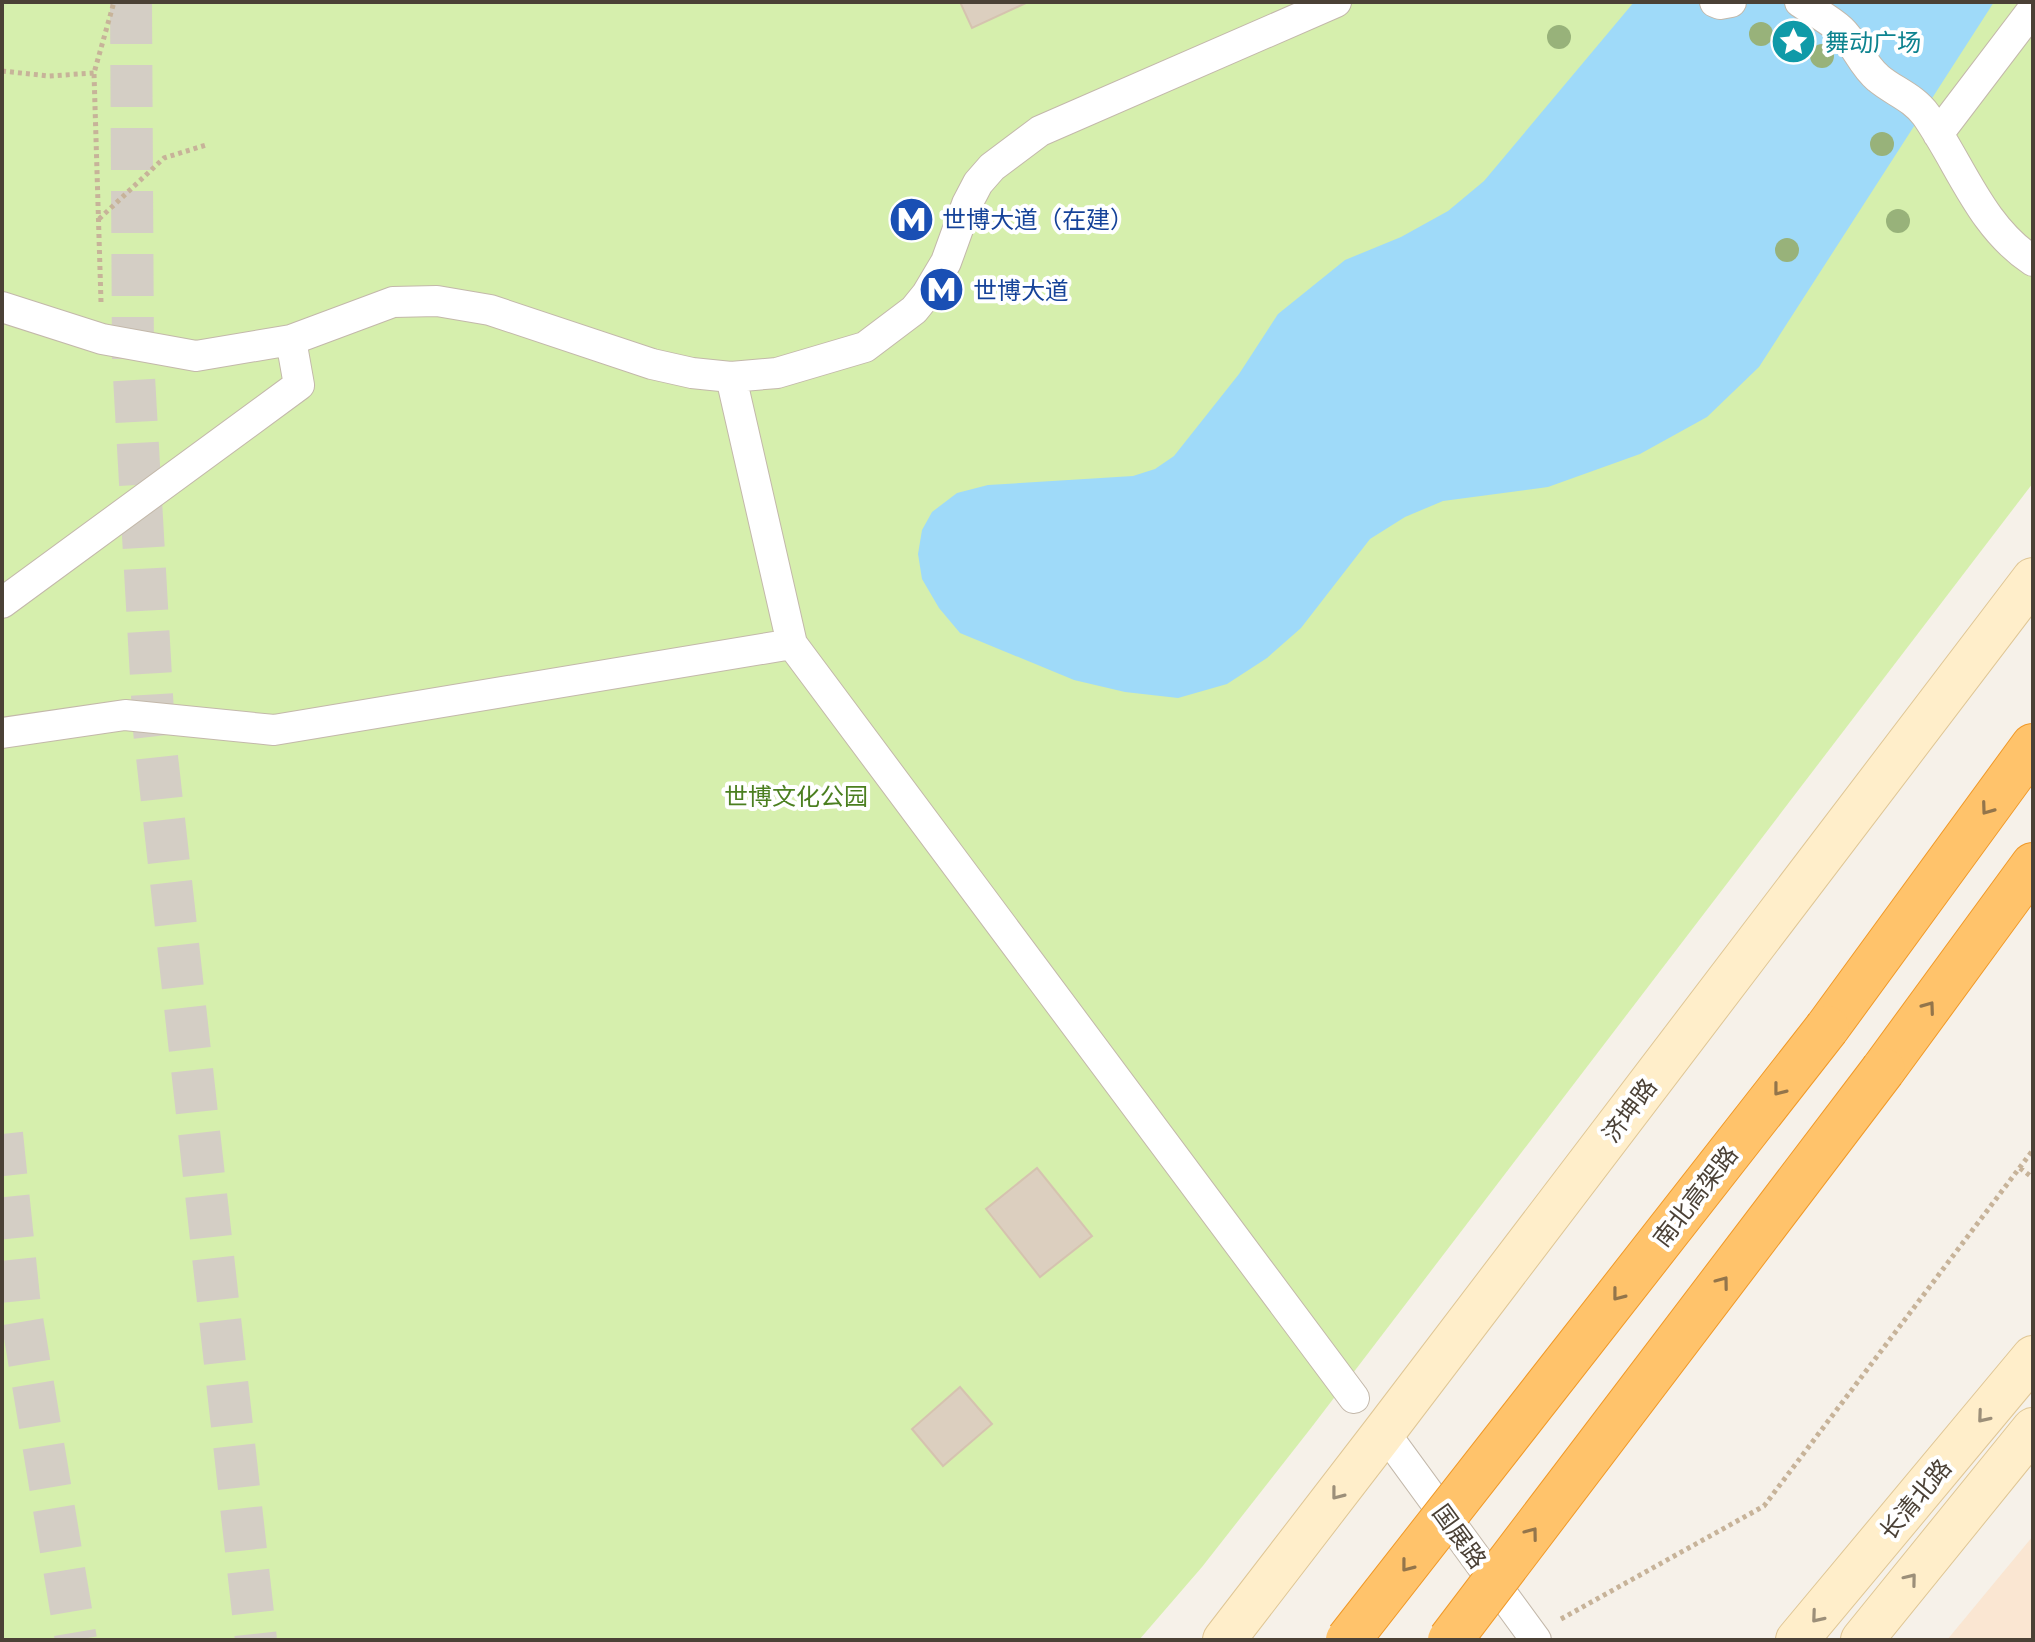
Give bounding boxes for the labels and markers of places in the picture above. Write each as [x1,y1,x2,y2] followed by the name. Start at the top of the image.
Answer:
[1770,18,1818,66] place icon: 舞动广场
[1825,24,1921,60] place label: 舞动广场
[887,195,935,243] metro station icon: 世博大道（在建）
[942,201,1134,237] place label: 世博大道（在建）
[918,266,966,314] metro station icon: 世博大道
[973,272,1069,308] place label: 世博大道

